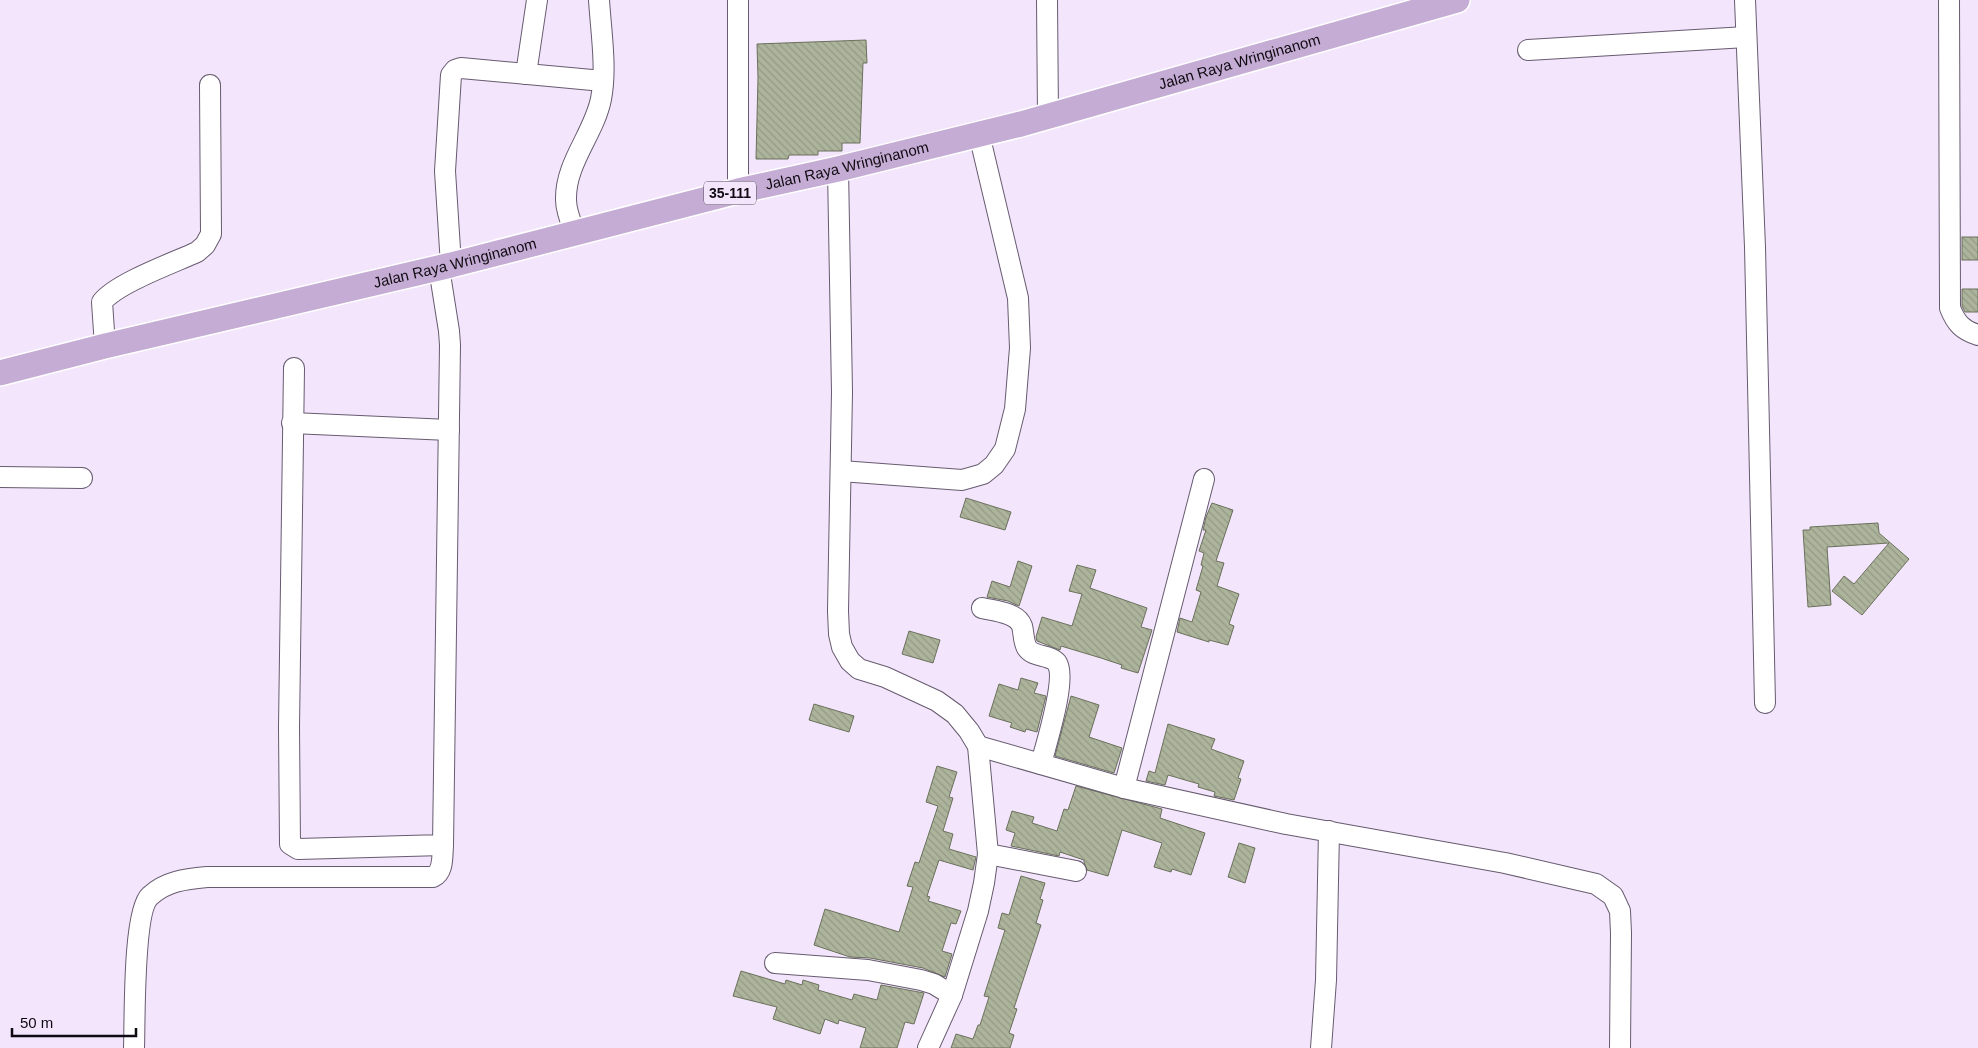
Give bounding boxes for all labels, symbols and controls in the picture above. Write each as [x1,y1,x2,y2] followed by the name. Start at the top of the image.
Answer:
[1156,30,1322,92] street label: Jalan Raya Wringinanom
[764,138,930,193] street label: Jalan Raya Wringinanom
[704,182,756,204] road number: 35-111
[372,234,538,291] street label: Jalan Raya Wringinanom
[12,1006,136,1038] scale bar
[20,1014,53,1031] text: 50 m

